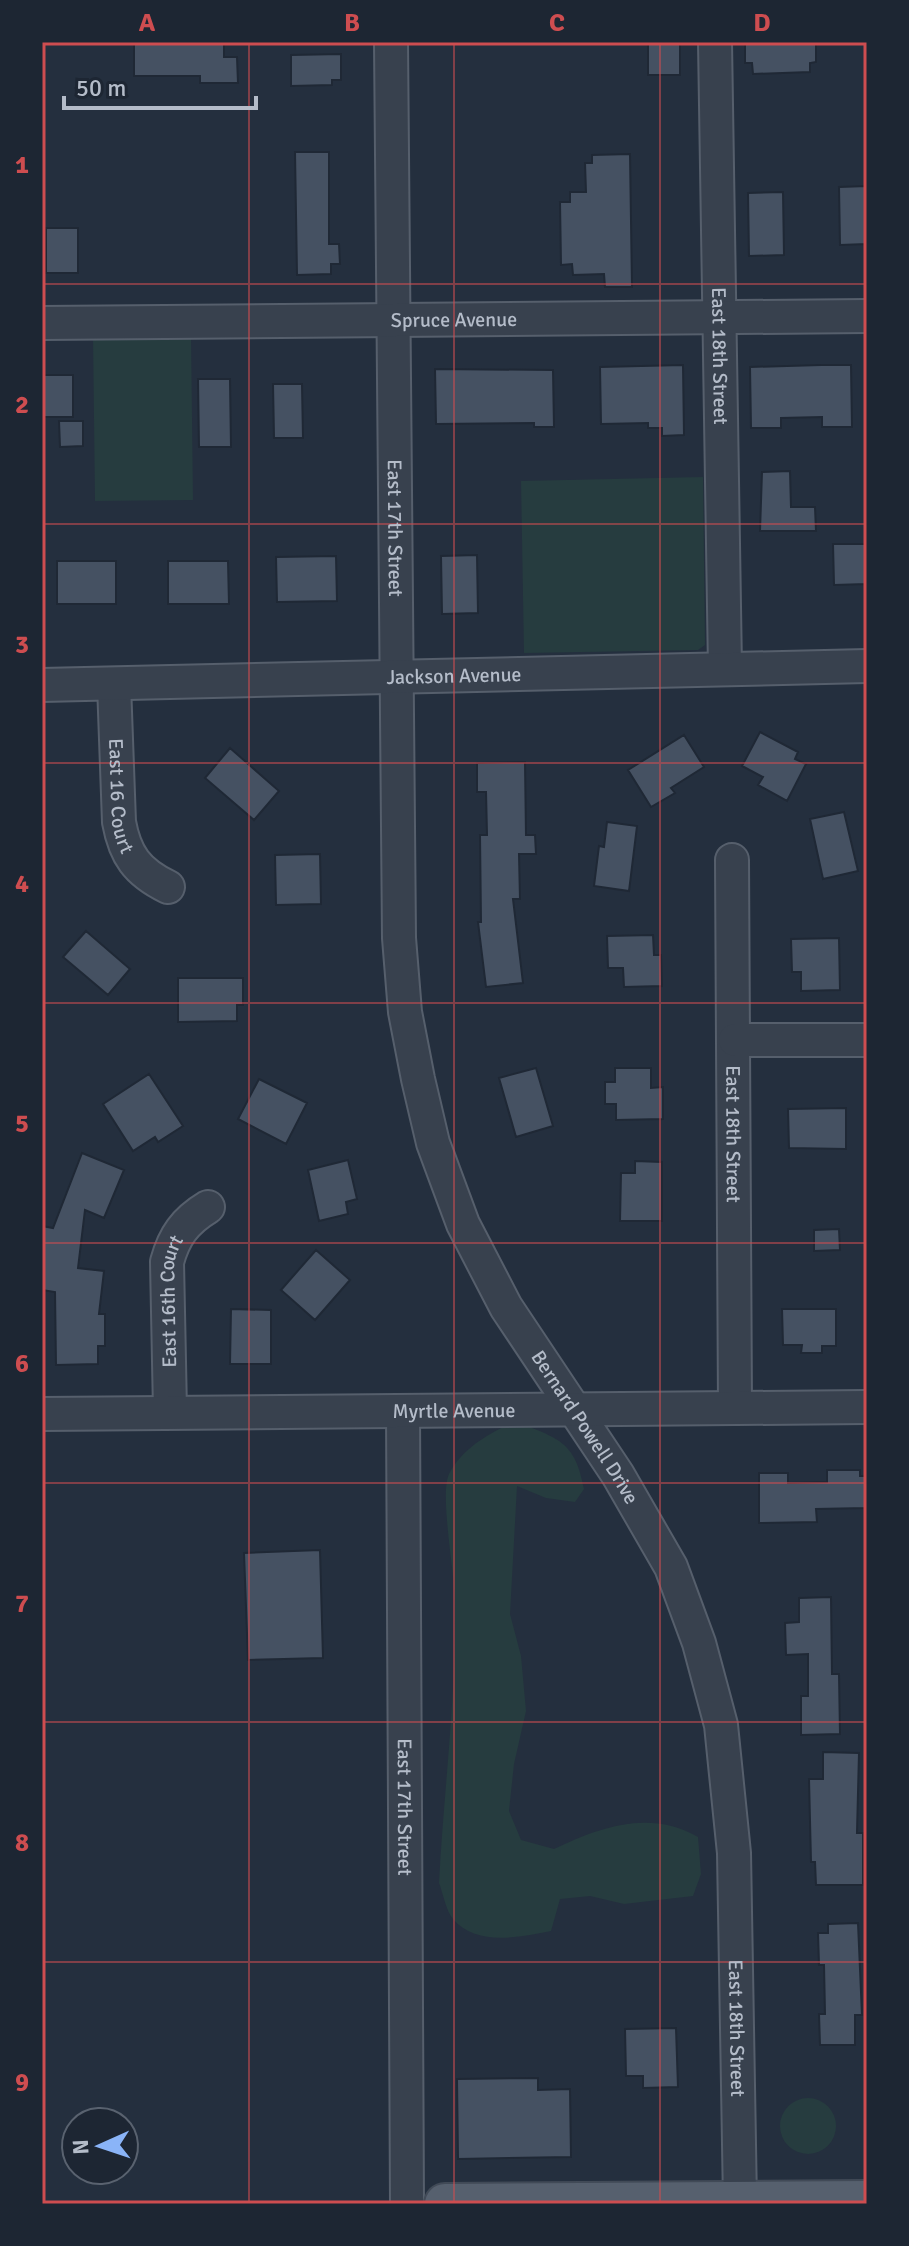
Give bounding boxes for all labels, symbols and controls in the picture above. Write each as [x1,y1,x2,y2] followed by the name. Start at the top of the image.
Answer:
[139,7,156,39] text: A
[344,7,360,39] text: B
[549,7,565,39] text: C
[753,7,771,39] text: D
[64,60,256,110] scale bar
[76,73,126,103] text: 50 m
[15,149,29,181] text: 1
[706,287,734,425] street label: East 18th Street
[391,306,517,333] street label: Spruce Avenue
[15,389,29,421] text: 2
[382,459,408,597] street label: East 17th Street
[15,629,29,661] text: 3
[386,661,522,690] street label: Jackson Avenue
[103,738,140,857] street label: East 16 Court
[15,868,29,900] text: 4
[721,1065,746,1203] street label: East 18th Street
[15,1108,29,1140] text: 5
[154,1230,188,1368] street label: East 16th Court
[526,1345,644,1508] street label: Bernard Powell Drive
[15,1348,29,1380] text: 6
[392,1397,516,1424] street label: Myrtle Avenue
[15,1588,29,1620] text: 7
[392,1738,418,1876] street label: East 17th Street
[15,1827,29,1859] text: 8
[723,1959,751,2097] street label: East 18th Street
[15,2067,29,2099] text: 9
[60,2106,140,2186] north arrow
[67,2139,94,2155] text: N

